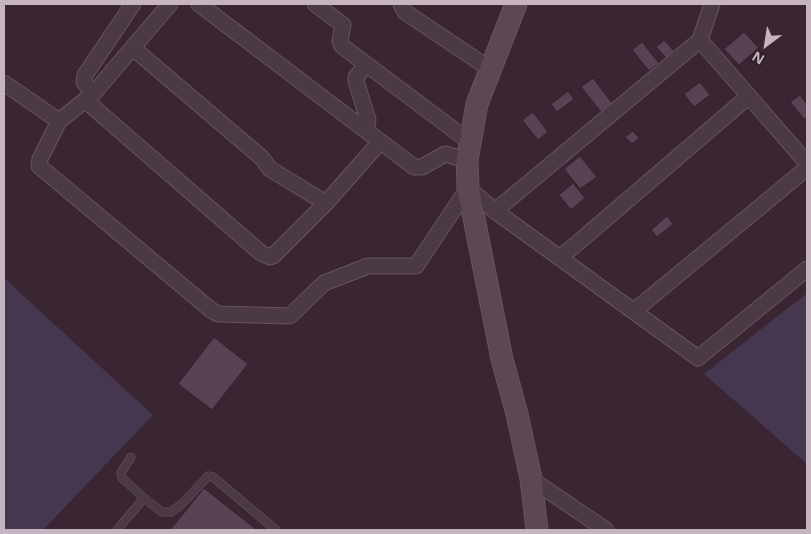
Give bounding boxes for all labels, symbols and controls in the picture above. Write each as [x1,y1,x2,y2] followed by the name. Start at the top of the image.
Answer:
[741,20,791,70] north arrow
[748,47,768,69] text: N

